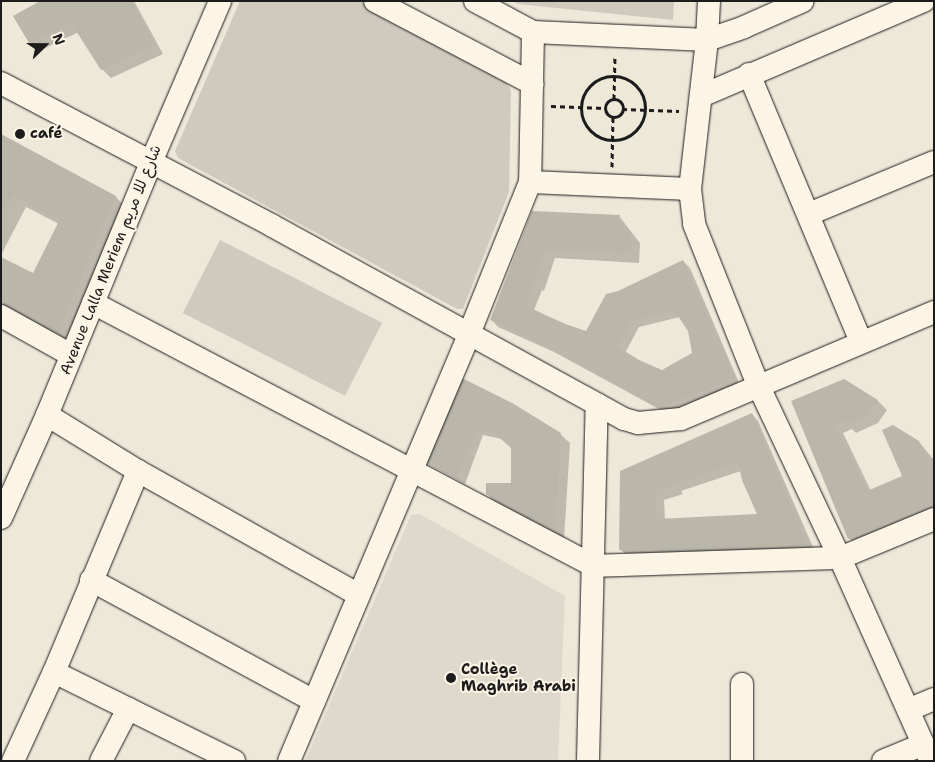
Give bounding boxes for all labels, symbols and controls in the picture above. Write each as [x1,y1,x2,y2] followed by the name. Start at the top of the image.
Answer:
[20,20,70,70] north arrow
[48,31,69,48] text: N
[30,125,62,143] place label: café
[14,128,26,140] marker: café
[57,143,165,377] street label: Avenue Lalla Meriem شارع للا مريم
[461,660,576,695] place label: Collège Maghrib Arabi
[445,672,457,684] marker: Collège Maghrib Arabi

